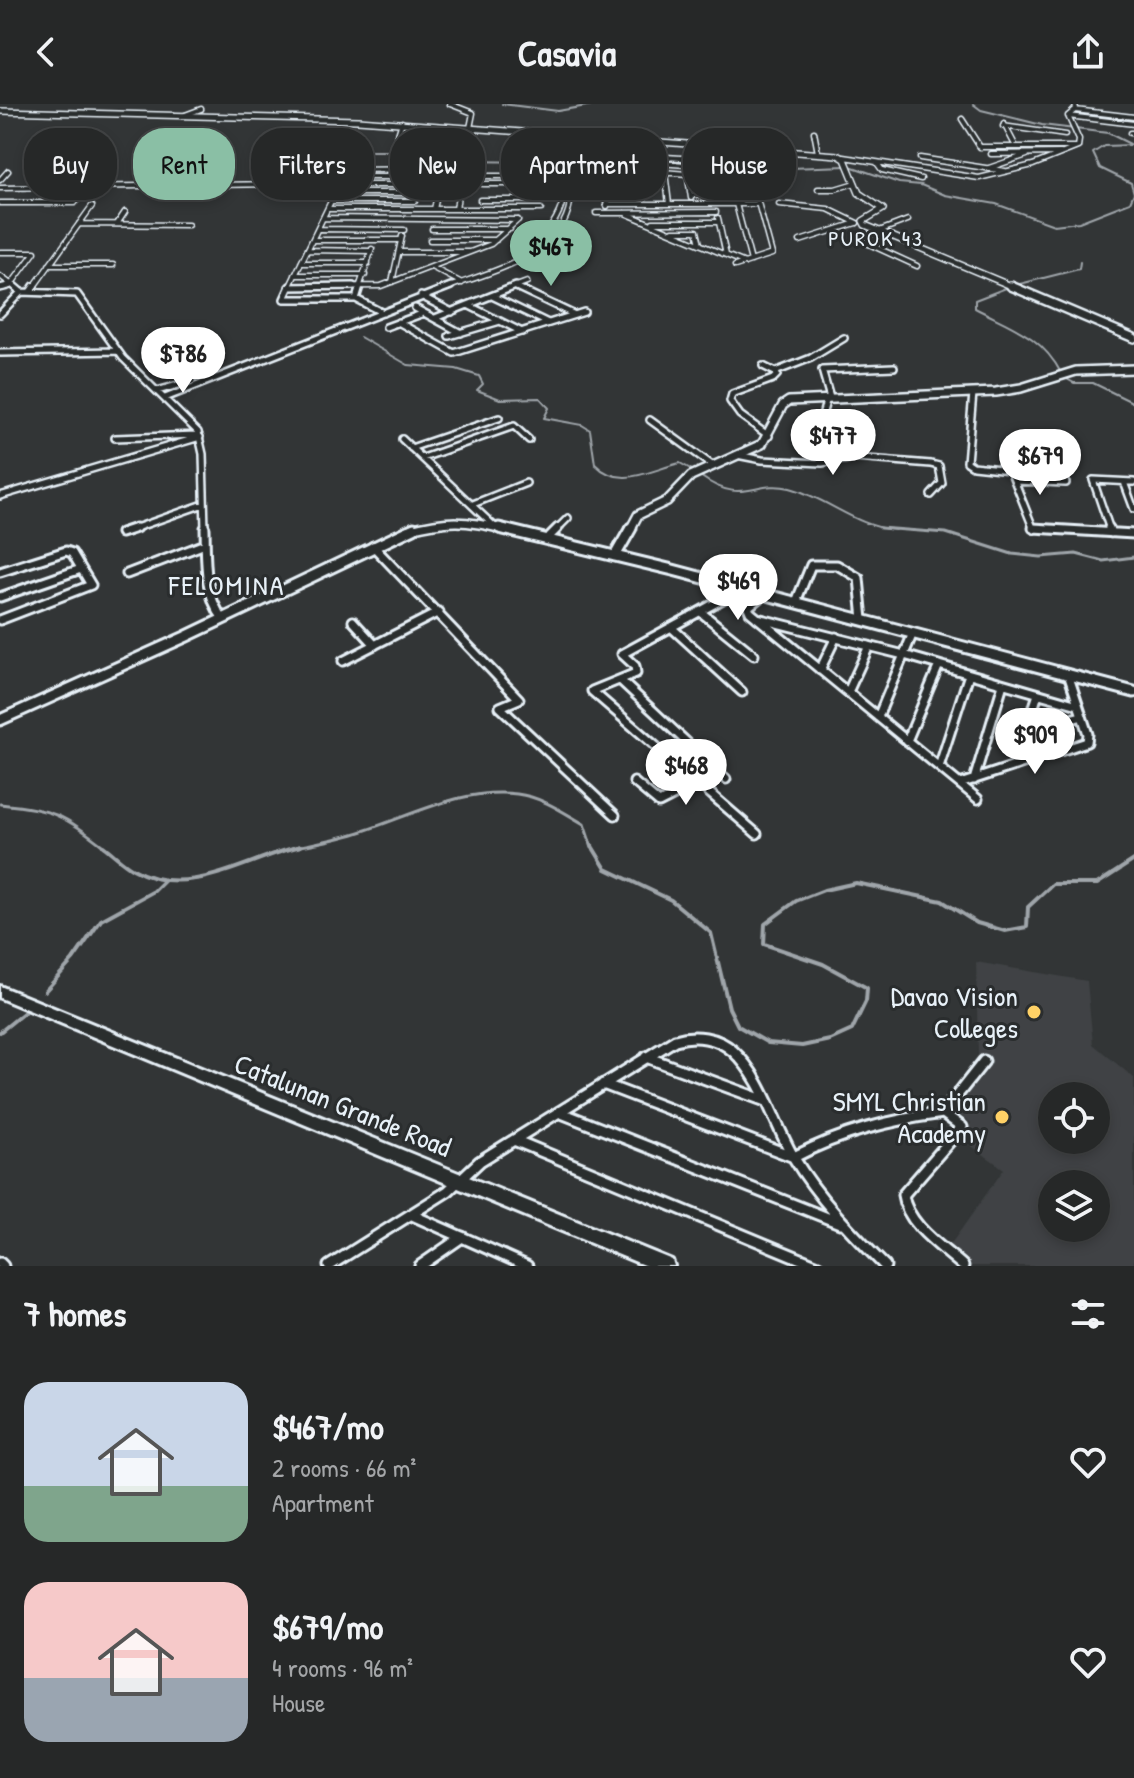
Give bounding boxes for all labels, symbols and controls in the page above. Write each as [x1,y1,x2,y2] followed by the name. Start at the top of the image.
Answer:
[518,28,616,77] text: Casavia
[24,30,68,74] icon: back
[1066,30,1110,74] icon: share
[24,128,117,200] chip: Buy
[133,128,235,200] chip: Rent
[251,128,374,200] chip: Filters
[390,128,485,200] chip: New
[501,128,667,200] chip: Apartment
[683,128,796,200] chip: House
[504,220,598,288] pin: $467
[828,223,924,253] district label: PUROK 43
[528,228,574,263] text: $467
[136,327,230,395] pin: $786
[159,335,207,370] text: $786
[786,409,880,477] pin: $477
[809,417,857,452] text: $477
[993,429,1087,497] pin: $679
[1017,437,1063,472] text: $679
[691,554,785,622] pin: $469
[717,562,759,597] text: $469
[168,566,285,604] district label: FELOMINA
[988,708,1082,776] pin: $909
[1013,716,1057,751] text: $909
[639,739,733,807] pin: $468
[664,747,708,782] text: $468
[891,977,1018,1047] place label: Davao Vision Colleges
[1025,1003,1043,1021] marker: Davao Vision Colleges
[229,1044,457,1166] street label: Catalunan Grande Road
[833,1082,986,1152] place label: SMYL Christian Academy
[1038,1082,1110,1242] map controls
[1038,1082,1110,1154] button: locate
[993,1108,1011,1126] marker: SMYL Christian Academy
[1038,1170,1110,1242] button: layers
[24,1291,126,1337] text: 7 homes
[1066,1292,1110,1336] icon: filters
[272,1404,384,1450] text: $467/mo
[88,1414,184,1510] icon: home
[1066,1440,1110,1484] icon: heart
[272,1450,416,1485] text: 2 rooms · 66 m²
[272,1485,374,1520] text: Apartment
[272,1604,383,1650] text: $679/mo
[88,1614,184,1710] icon: home
[1066,1640,1110,1684] icon: heart
[272,1650,413,1685] text: 4 rooms · 96 m²
[272,1685,325,1720] text: House

